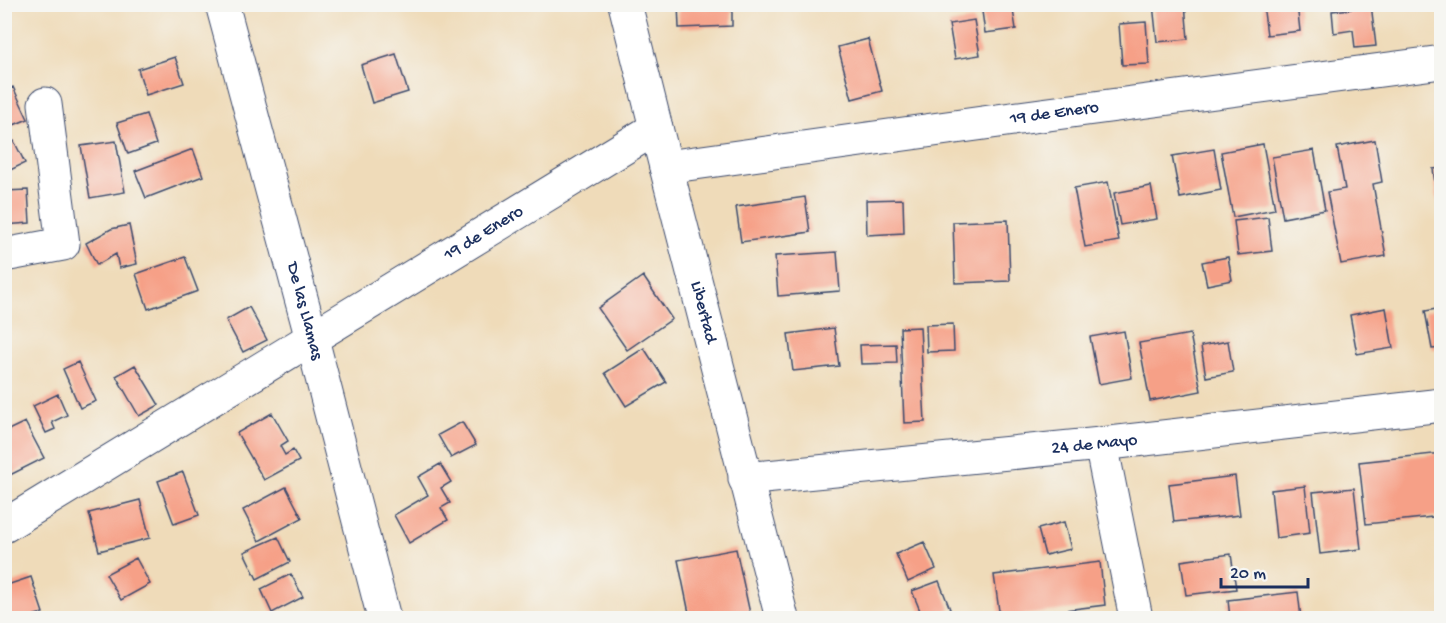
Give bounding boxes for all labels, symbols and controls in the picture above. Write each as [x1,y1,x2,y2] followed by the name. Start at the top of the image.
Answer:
[1008,97,1100,130] street label: 19 de Enero
[439,201,527,266] street label: 19 de Enero
[281,259,328,363] street label: De las Llamas
[685,279,722,347] street label: Libertad
[1050,429,1138,459] street label: 24 de Mayo
[1221,551,1308,589] scale bar
[1230,564,1266,585] text: 20 m

